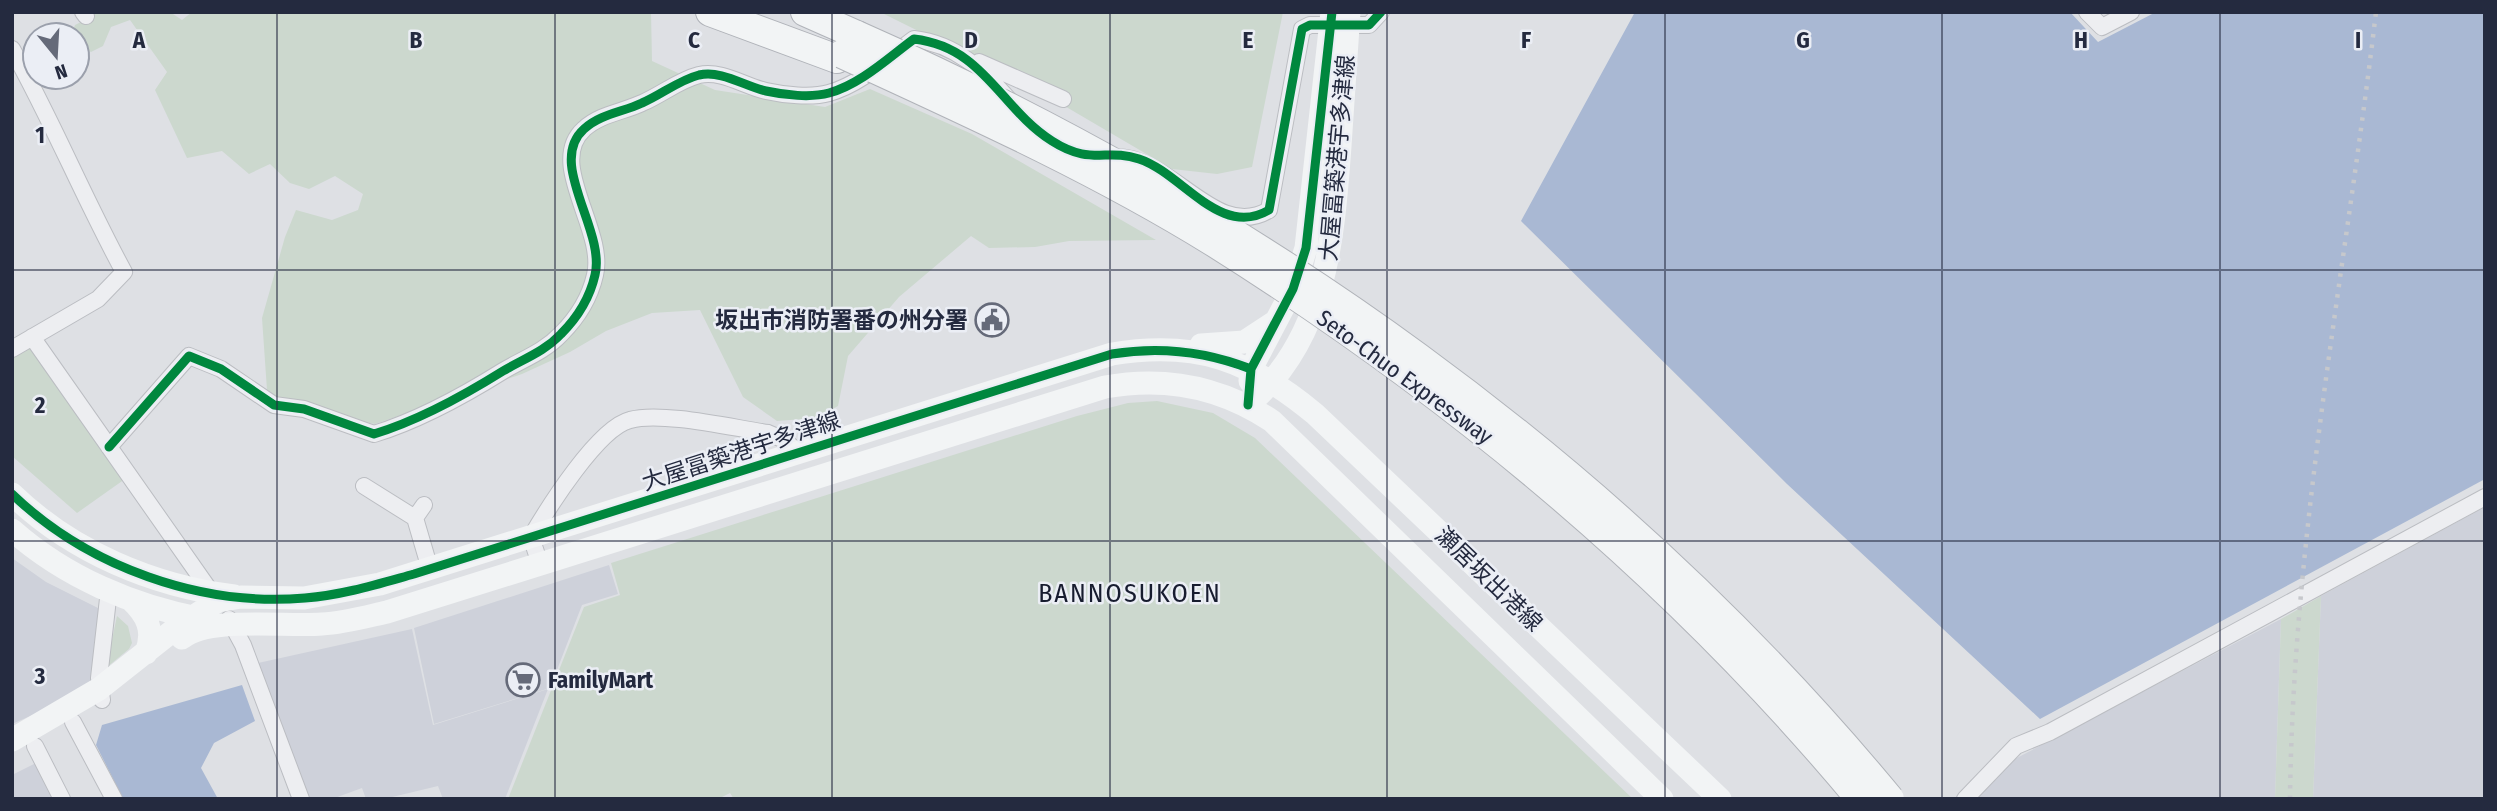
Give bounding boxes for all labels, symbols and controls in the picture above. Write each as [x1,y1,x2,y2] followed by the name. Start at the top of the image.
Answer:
[21,21,91,91] north arrow
[132,26,146,54] text: A
[410,26,423,54] text: B
[688,26,700,54] text: C
[964,26,978,54] text: D
[1243,26,1254,54] text: E
[1521,26,1531,54] text: F
[1796,26,1810,54] text: G
[2074,26,2088,54] text: H
[2355,26,2361,54] text: I
[1314,54,1360,262] street label: 大屋冨築港宇多津線
[52,59,70,84] text: N
[35,121,45,149] text: 1
[973,301,1011,339] public building icon: 坂出市消防署番の州分署
[1312,304,1499,451] street label: Seto-Chuo Expressway
[715,306,968,334] place label: 坂出市消防署番の州分署
[34,391,46,419] text: 2
[638,406,844,496] street label: 大屋冨築港宇多津線
[1430,521,1548,637] street label: 瀬居坂出港線
[1038,578,1222,609] district label: BANNOSUKOEN
[504,661,542,699] supermarket icon: FamilyMart
[34,662,46,690] text: 3
[548,666,654,694] place label: FamilyMart

